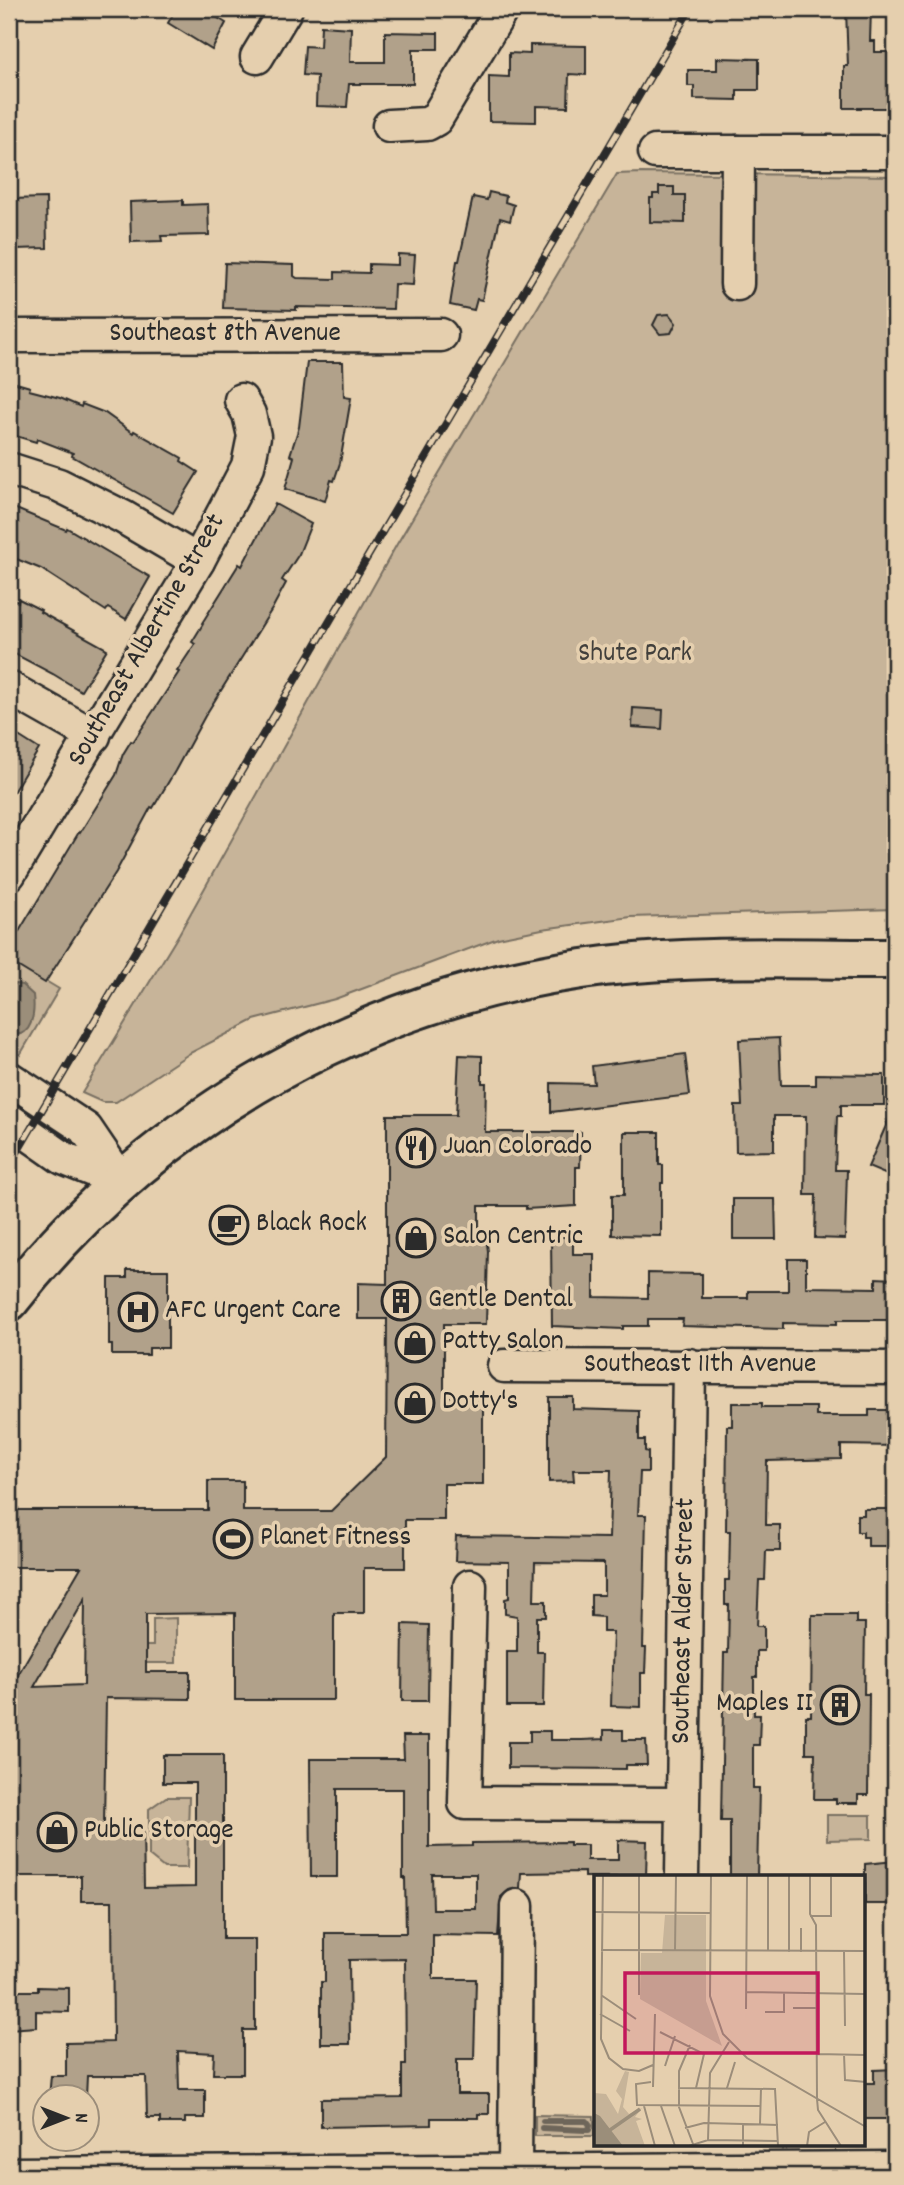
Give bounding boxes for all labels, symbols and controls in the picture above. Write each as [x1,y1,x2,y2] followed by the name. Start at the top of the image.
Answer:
[109,315,341,355] street label: Southeast 8th Avenue
[59,507,237,775] street label: Southeast Albertine Street
[578,635,692,675] park label: Shute Park
[395,1127,437,1169] restaurant icon: Juan Colorado
[443,1128,592,1168] place label: Juan Colorado
[208,1204,250,1246] cafe icon: Black Rock
[256,1205,367,1245] place label: Black Rock
[395,1217,437,1259] shop icon: Salon Centric
[443,1218,583,1258] place label: Salon Centric
[380,1280,422,1322] building icon: Gentle Dental
[428,1281,573,1321] place label: Gentle Dental
[117,1291,159,1333] hospital icon: AFC Urgent Care
[165,1292,341,1332] place label: AFC Urgent Care
[394,1322,436,1364] shop icon: Patty Salon
[442,1323,564,1363] place label: Patty Salon
[584,1346,816,1386] street label: Southeast 11th Avenue
[394,1382,436,1424] shop icon: Dotty's
[442,1383,518,1423] place label: Dotty's
[663,1498,707,1744] street label: Southeast Alder Street
[212,1518,254,1560] sports icon: Planet Fitness
[260,1519,411,1559] place label: Planet Fitness
[819,1684,861,1726] building icon: Maples II
[716,1685,813,1725] place label: Maples II
[36,1811,78,1853] shop icon: Public Storage
[84,1812,234,1852] place label: Public Storage
[594,1875,866,2146] inset map
[32,2084,102,2154] north arrow
[66,2113,93,2123] text: N

